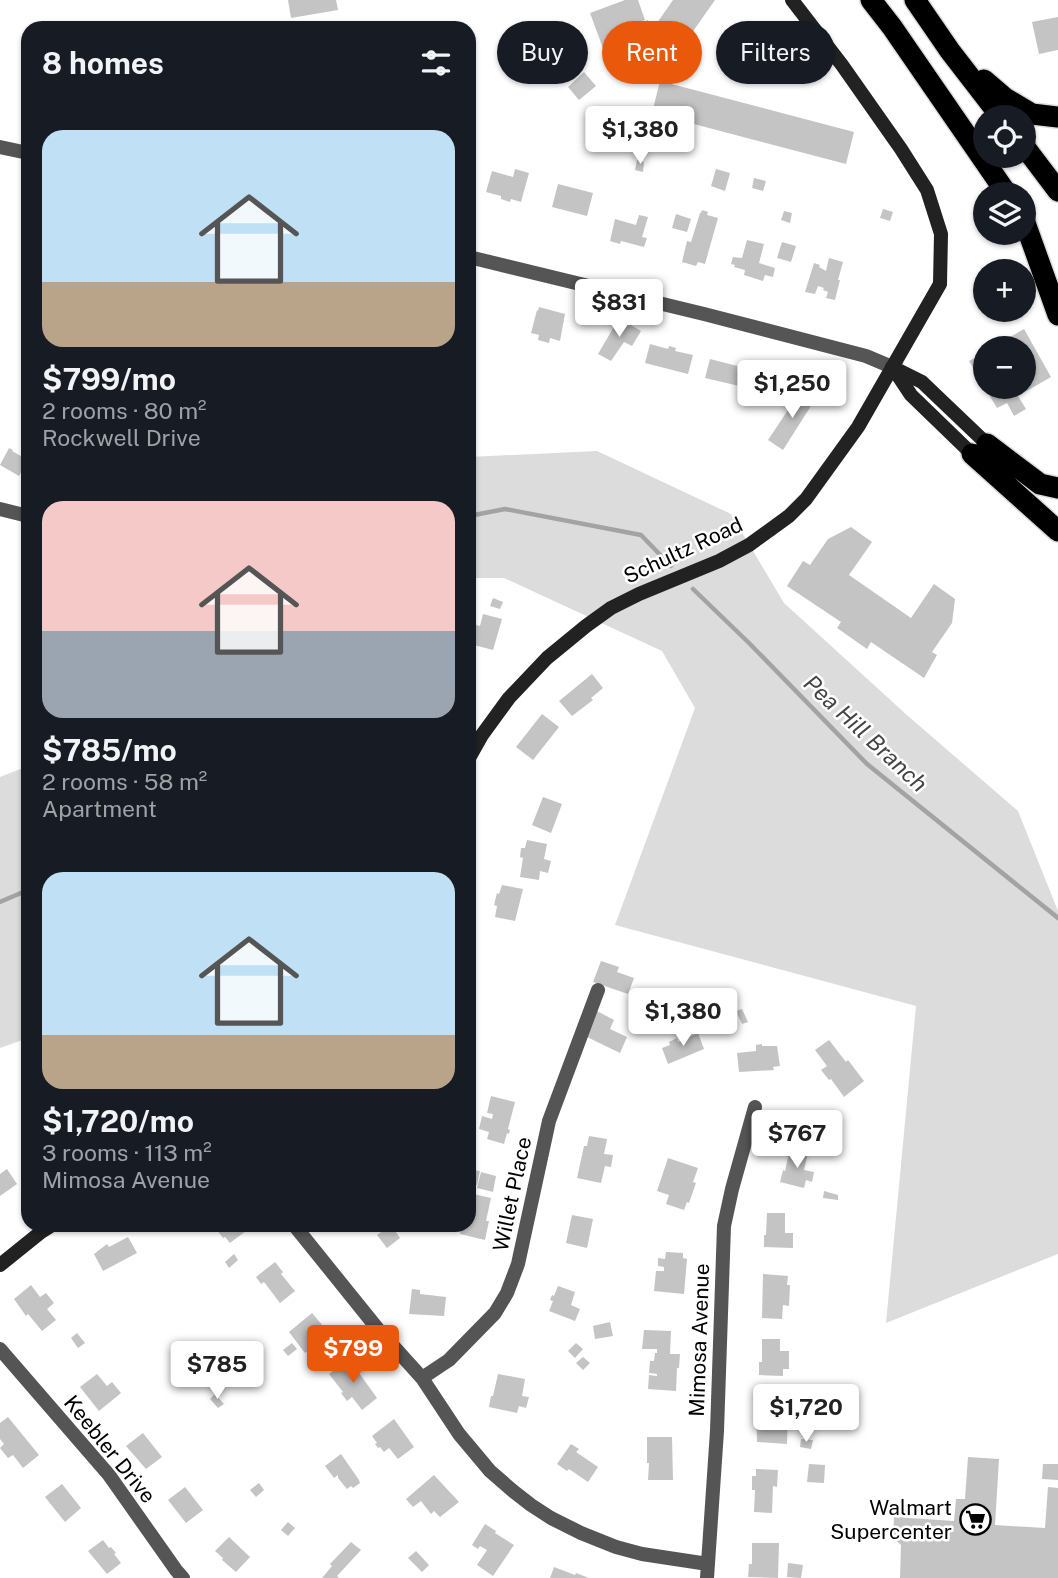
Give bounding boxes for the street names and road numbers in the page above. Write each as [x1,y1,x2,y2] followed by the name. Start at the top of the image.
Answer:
[620,512,746,588] street label: Schultz Road
[488,1134,536,1254] street label: Willet Place
[684,1263,714,1417] street label: Mimosa Avenue
[59,1390,161,1508] street label: Keebler Drive

